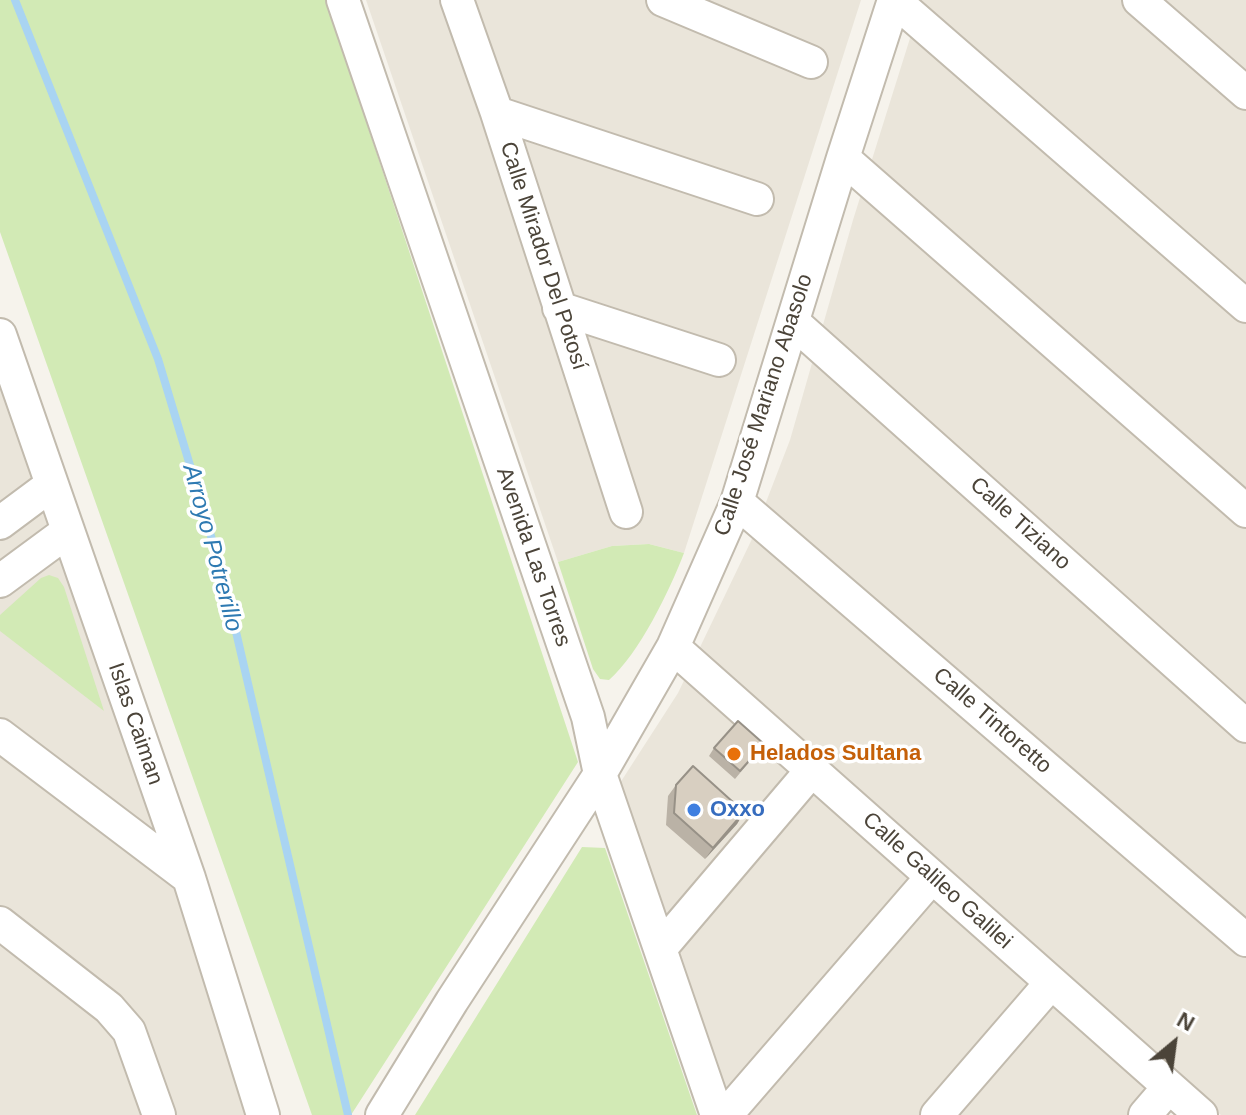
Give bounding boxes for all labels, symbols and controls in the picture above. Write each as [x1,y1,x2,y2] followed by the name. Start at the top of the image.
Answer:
[494,139,592,373] street label: Calle Mirador Del Potosí
[709,271,819,539] street label: Calle José Mariano Abasolo
[176,461,248,635] water label: Arroyo Potrerillo
[490,464,576,650] street label: Avenida Las Torres
[964,472,1076,576] street label: Calle Tiziano
[102,660,168,788] street label: Islas Caiman
[927,662,1057,780] street label: Calle Tintoretto
[750,741,921,767] place label: Helados Sultana
[725,745,743,763] marker: Helados Sultana
[710,797,765,823] place label: Oxxo
[685,801,703,819] marker: Oxxo
[857,807,1017,955] street label: Calle Galileo Galilei
[1134,1003,1214,1083] north arrow
[1173,1007,1199,1036] text: N

